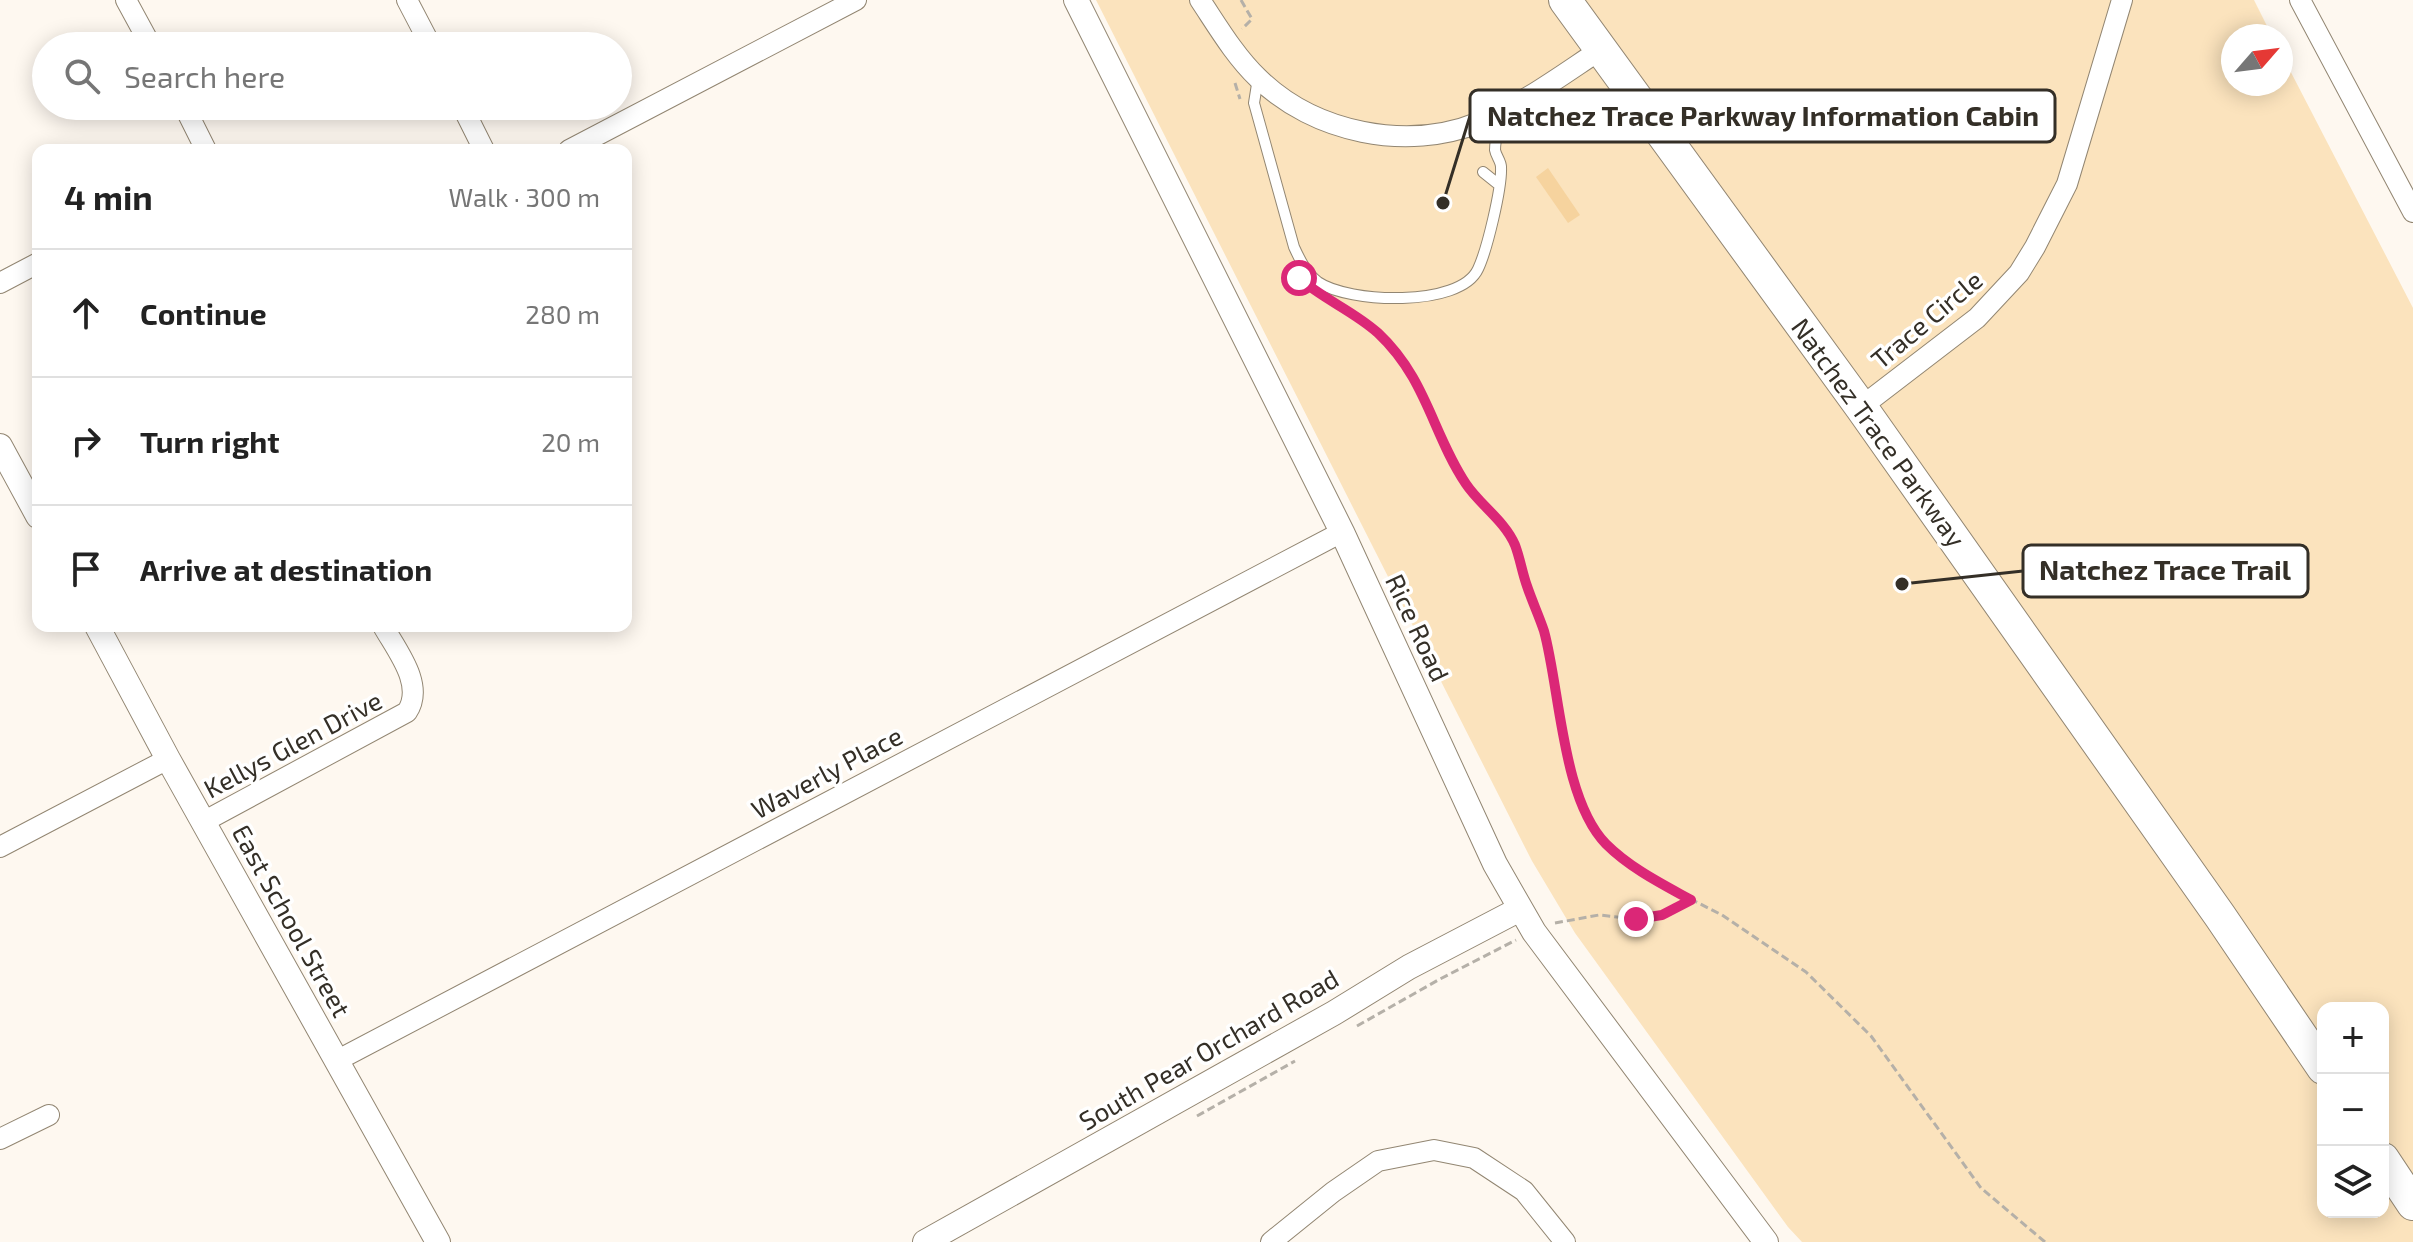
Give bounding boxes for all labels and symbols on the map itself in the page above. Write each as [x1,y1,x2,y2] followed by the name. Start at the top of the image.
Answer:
[2221,24,2293,96] north arrow
[1470,90,2055,142] callout: Natchez Trace Parkway Information Cabin
[1487,98,2039,132] text: Natchez Trace Parkway Information Cabin
[1281,260,1317,296] route start
[1864,263,1988,374] street label: Trace Circle
[1786,312,1973,553] street label: Natchez Trace Parkway
[2023,545,2308,597] callout: Natchez Trace Trail
[2039,552,2292,586] text: Natchez Trace Trail
[1380,569,1457,686] street label: Rice Road
[198,684,387,804] street label: Kellys Glen Drive
[745,719,907,824] street label: Waverly Place
[227,819,358,1022] street label: East School Street
[1618,901,1654,937] route end
[1073,962,1343,1136] street label: South Pear Orchard Road

